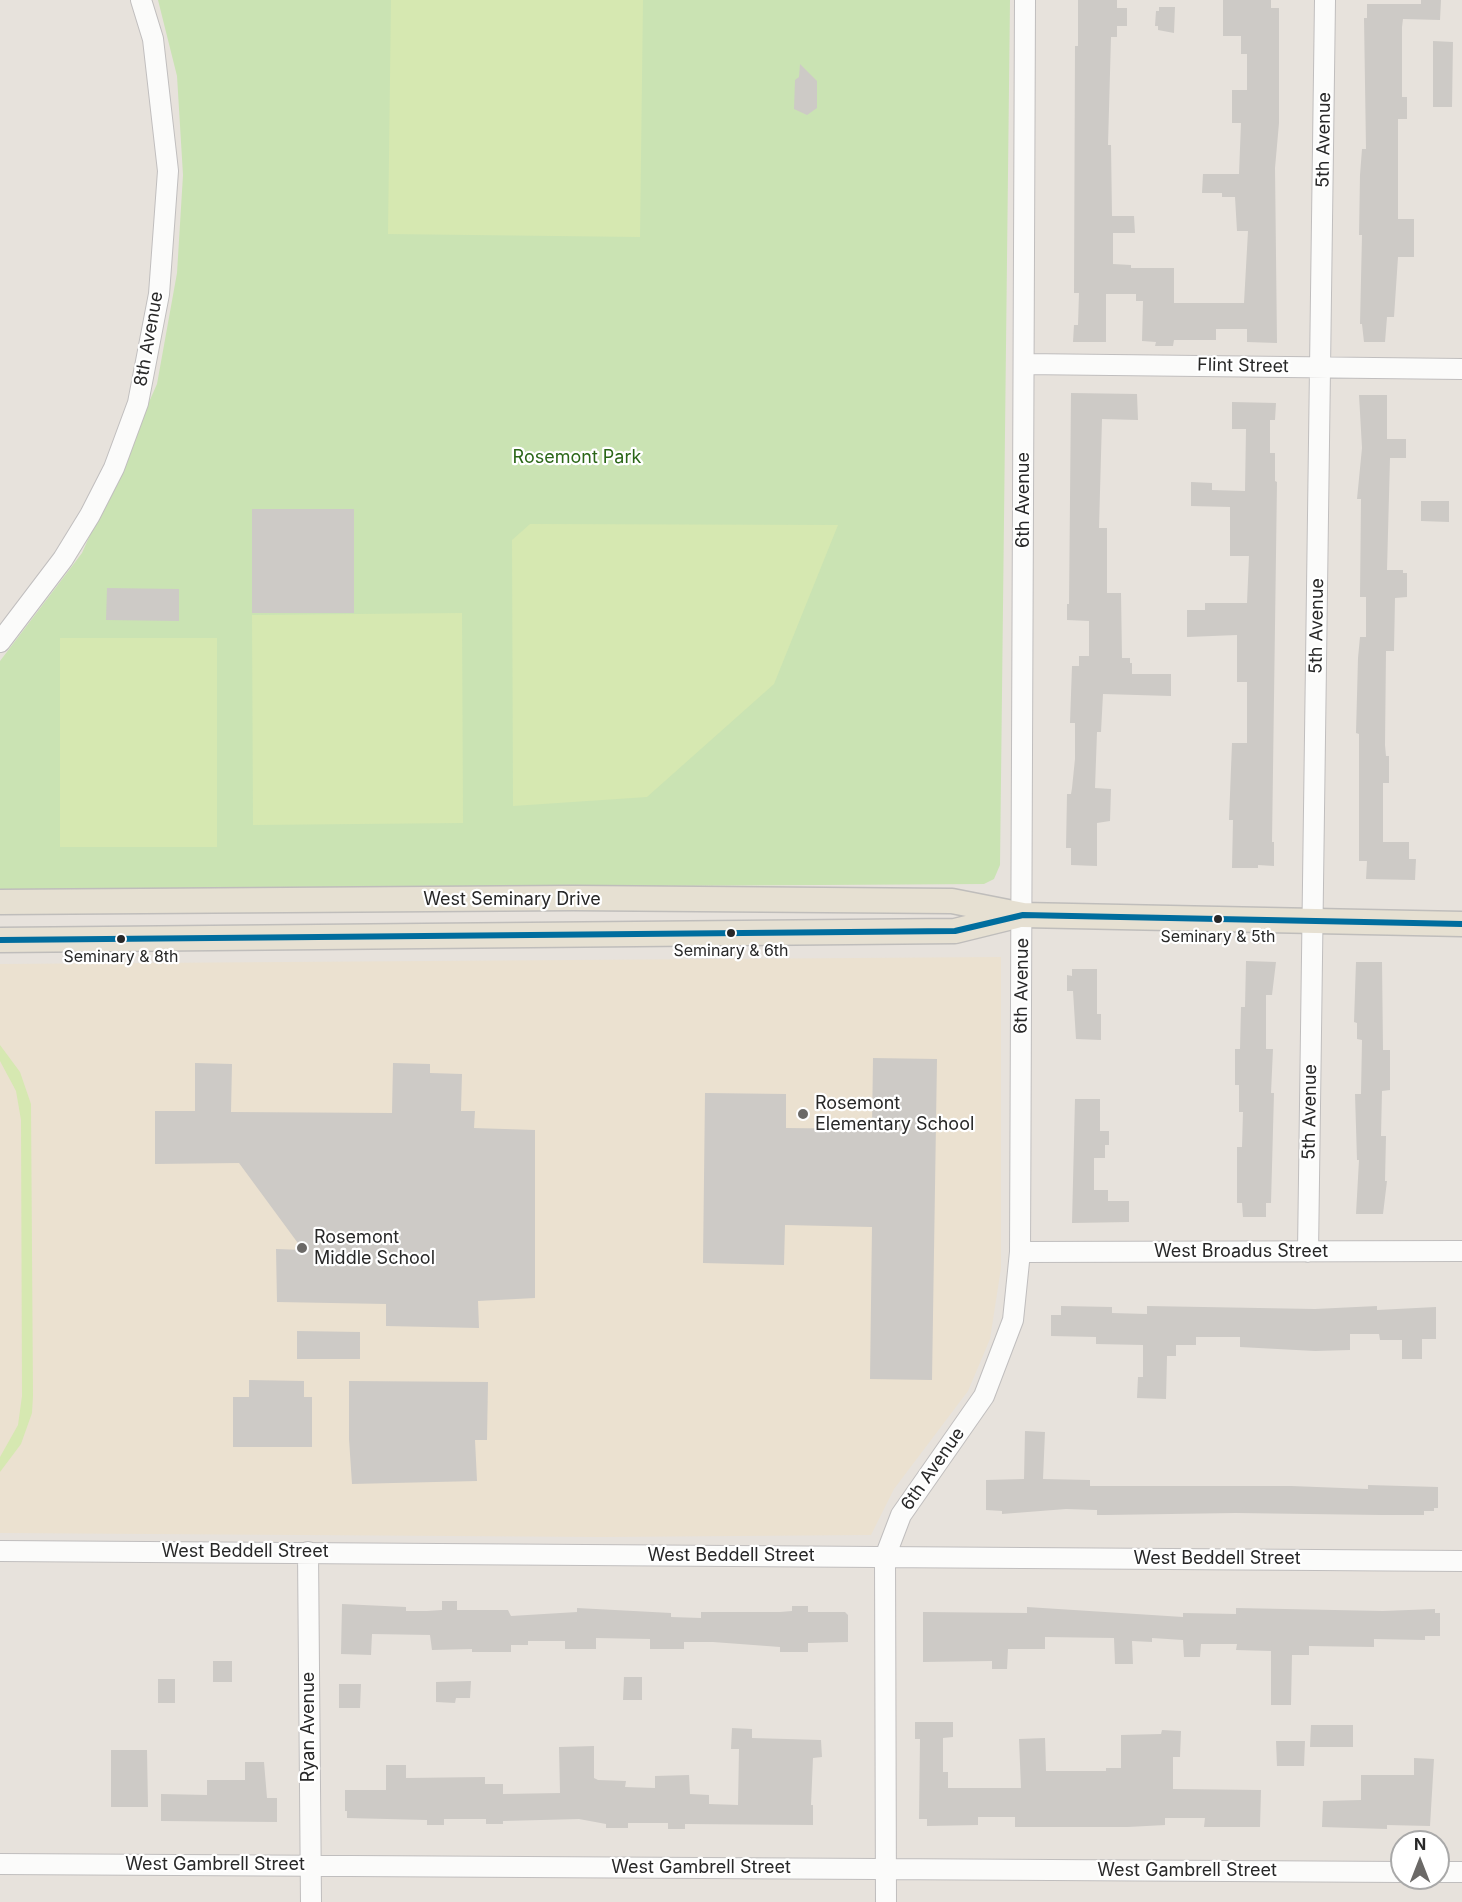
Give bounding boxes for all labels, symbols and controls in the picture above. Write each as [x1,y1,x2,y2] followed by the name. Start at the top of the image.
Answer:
[1312,92,1336,188] street label: 5th Avenue
[130,290,168,388] street label: 8th Avenue
[1197,354,1289,378] street label: Flint Street
[513,447,641,469] park label: Rosemont Park
[1013,452,1035,548] street label: 6th Avenue
[1305,578,1329,674] street label: 5th Avenue
[423,889,601,911] street label: West Seminary Drive
[1212,913,1224,925] marker: Seminary & 5th
[725,927,737,939] marker: Seminary & 6th
[1161,927,1275,947] place label: Seminary & 5th
[115,933,127,945] marker: Seminary & 8th
[1010,938,1034,1034] street label: 6th Avenue
[673,941,789,961] place label: Seminary & 6th
[63,947,179,967] place label: Seminary & 8th
[1298,1064,1322,1160] street label: 5th Avenue
[815,1093,974,1136] place label: Rosemont Elementary School
[796,1107,810,1121] marker: Rosemont Elementary School
[314,1227,435,1270] place label: Rosemont Middle School
[295,1241,309,1255] marker: Rosemont Middle School
[1154,1241,1328,1263] street label: West Broadus Street
[897,1423,969,1515] street label: 6th Avenue
[161,1541,329,1563] street label: West Beddell Street
[647,1545,815,1567] street label: West Beddell Street
[1133,1548,1301,1570] street label: West Beddell Street
[298,1672,320,1782] street label: Ryan Avenue
[1390,1830,1450,1890] north arrow
[1414,1834,1426,1854] text: N
[125,1854,305,1876] street label: West Gambrell Street
[611,1857,791,1879] street label: West Gambrell Street
[1097,1860,1277,1882] street label: West Gambrell Street

